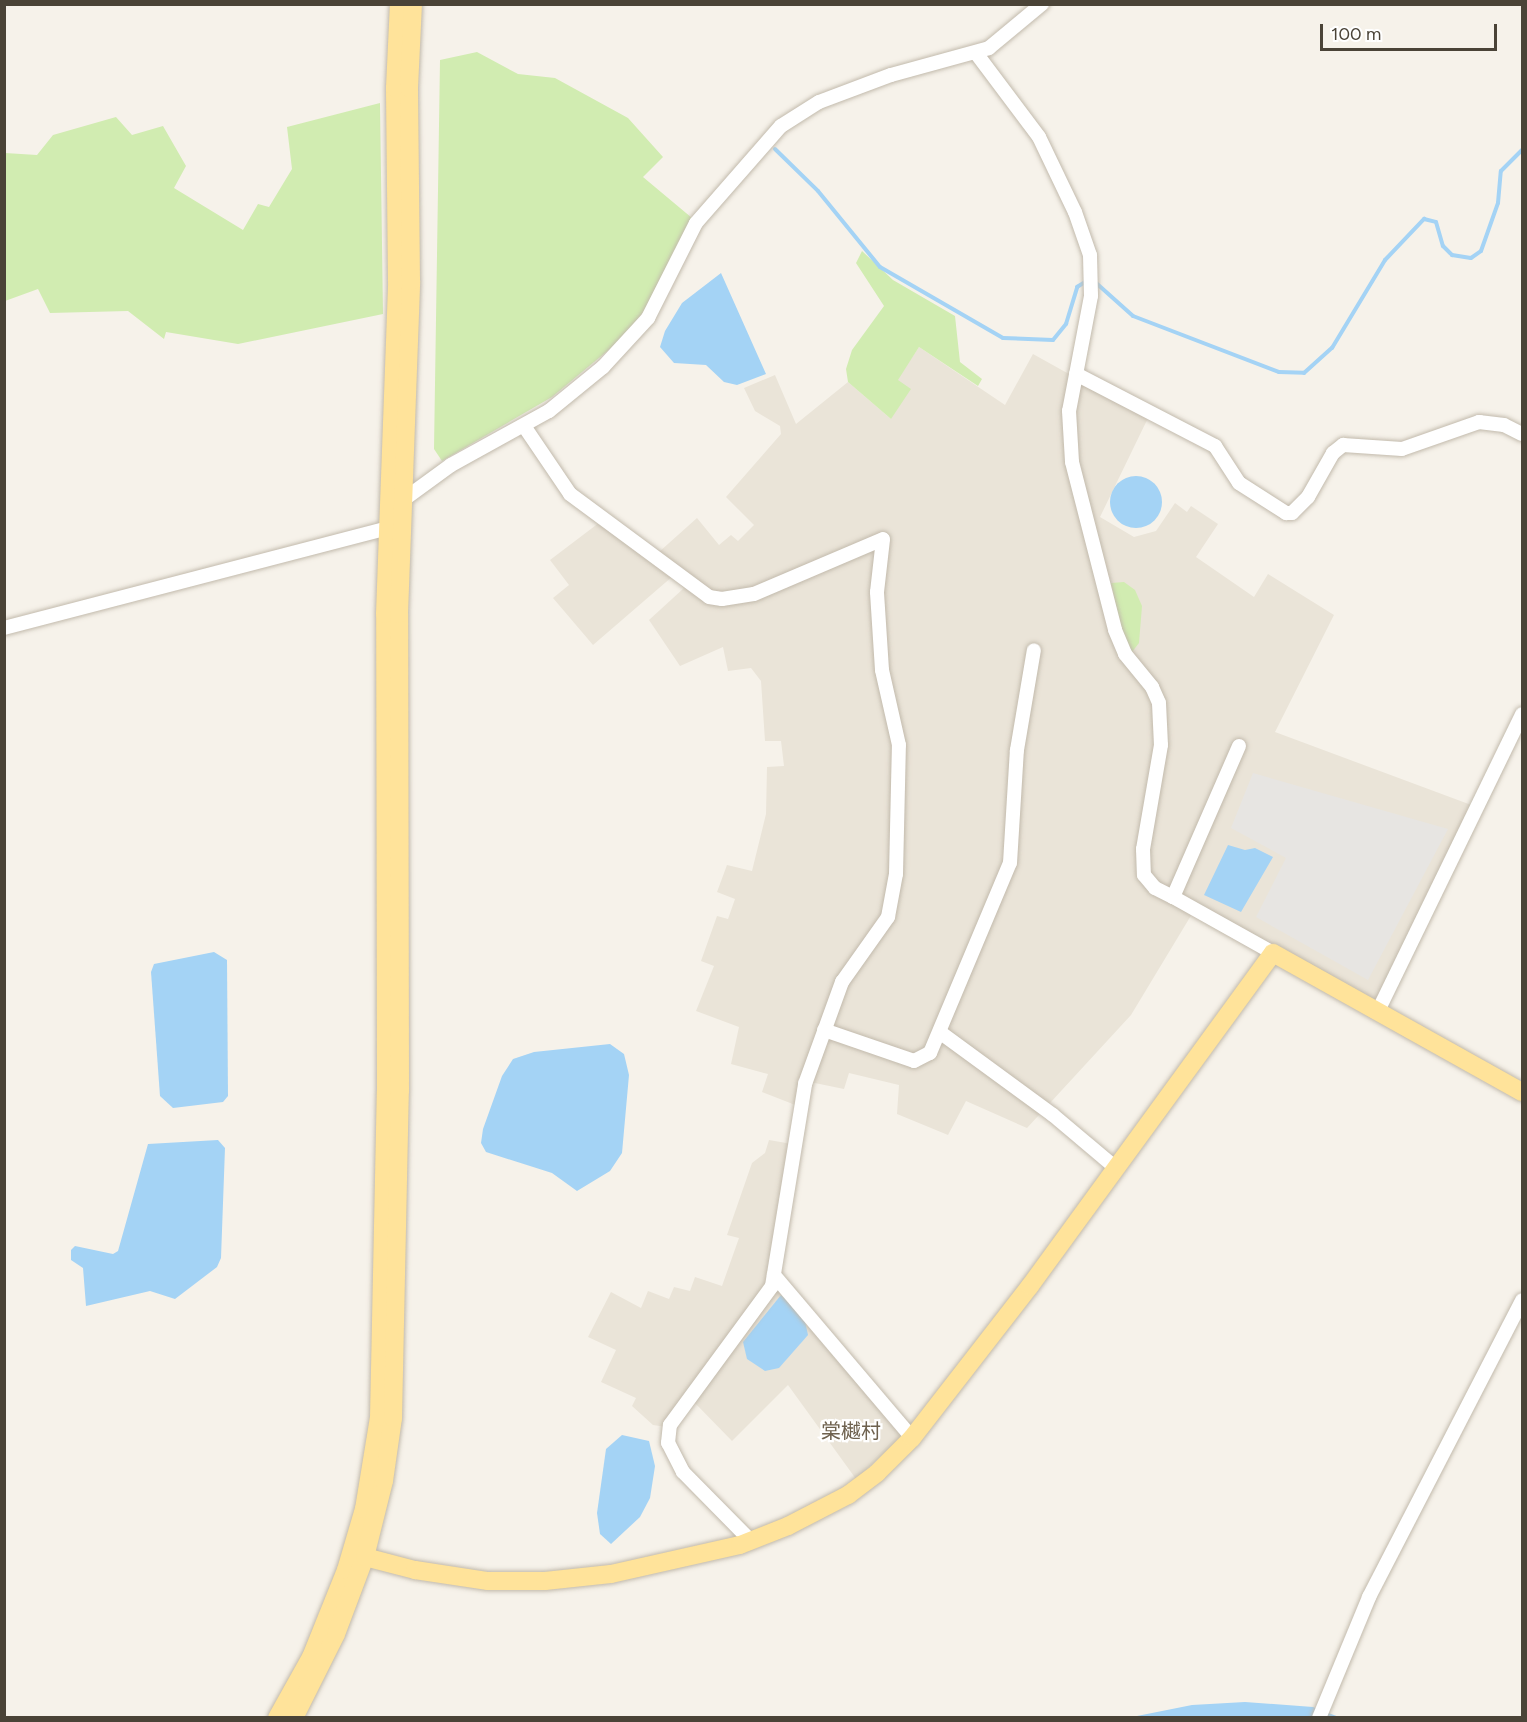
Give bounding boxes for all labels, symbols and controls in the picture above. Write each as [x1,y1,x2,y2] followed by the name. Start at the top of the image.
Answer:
[1323,12,1500,50] scale bar
[1331,23,1381,45] text: 100 m
[821,1419,881,1443] district label: 棠樾村

